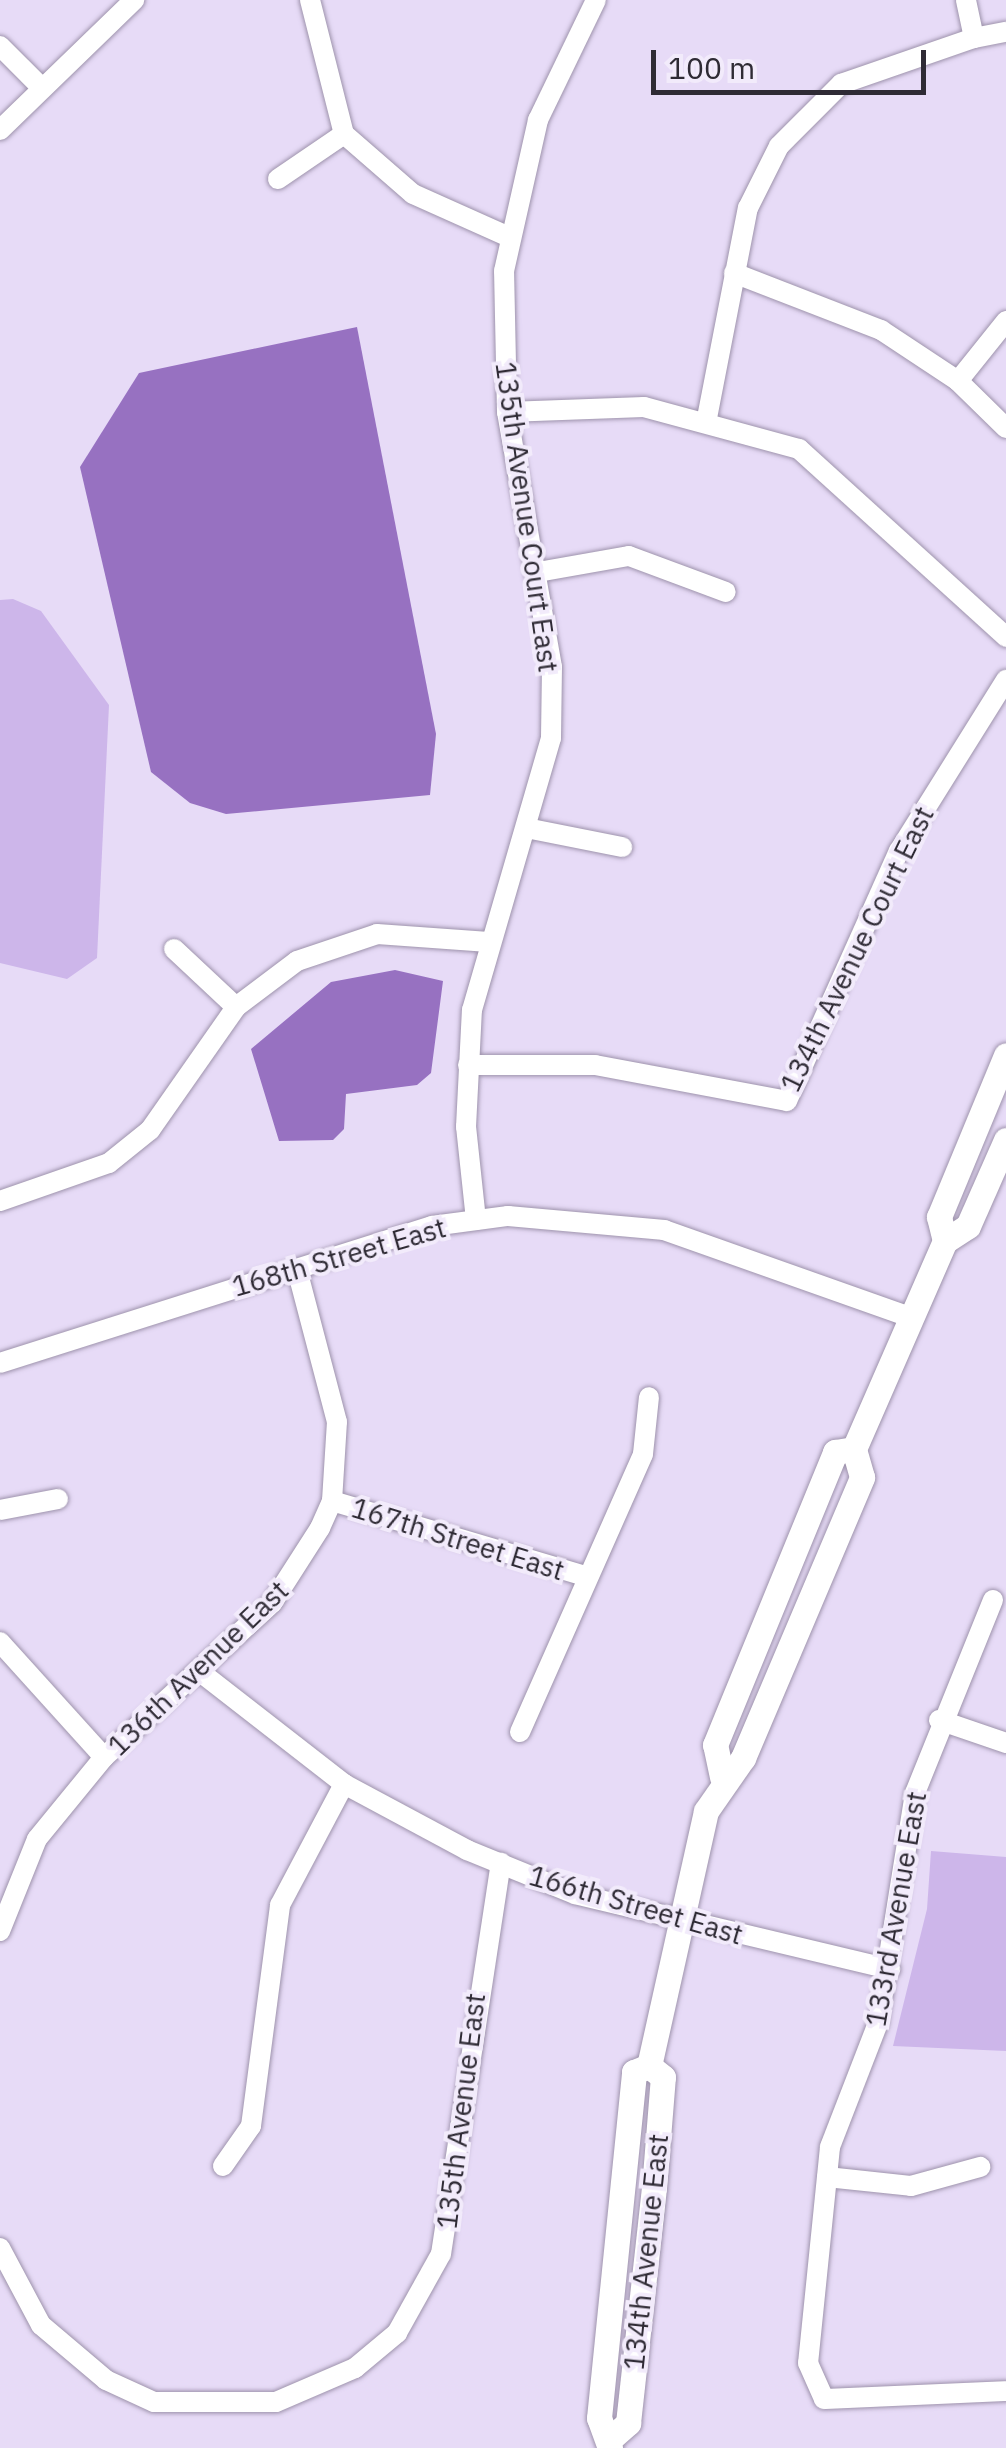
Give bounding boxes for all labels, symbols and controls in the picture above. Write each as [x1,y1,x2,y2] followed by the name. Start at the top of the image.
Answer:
[656,30,931,92] scale bar
[668,48,755,87] text: 100 m
[489,360,565,674] street label: 135th Avenue Court East
[773,801,941,1097] street label: 134th Avenue Court East
[228,1210,450,1304] street label: 168th Street East
[348,1491,568,1587] street label: 167th Street East
[101,1573,295,1763] street label: 136th Avenue East
[859,1789,933,2029] street label: 133rd Avenue East
[525,1858,747,1952] street label: 166th Street East
[430,1991,492,2231] street label: 135th Avenue East
[617,2132,675,2372] street label: 134th Avenue East

